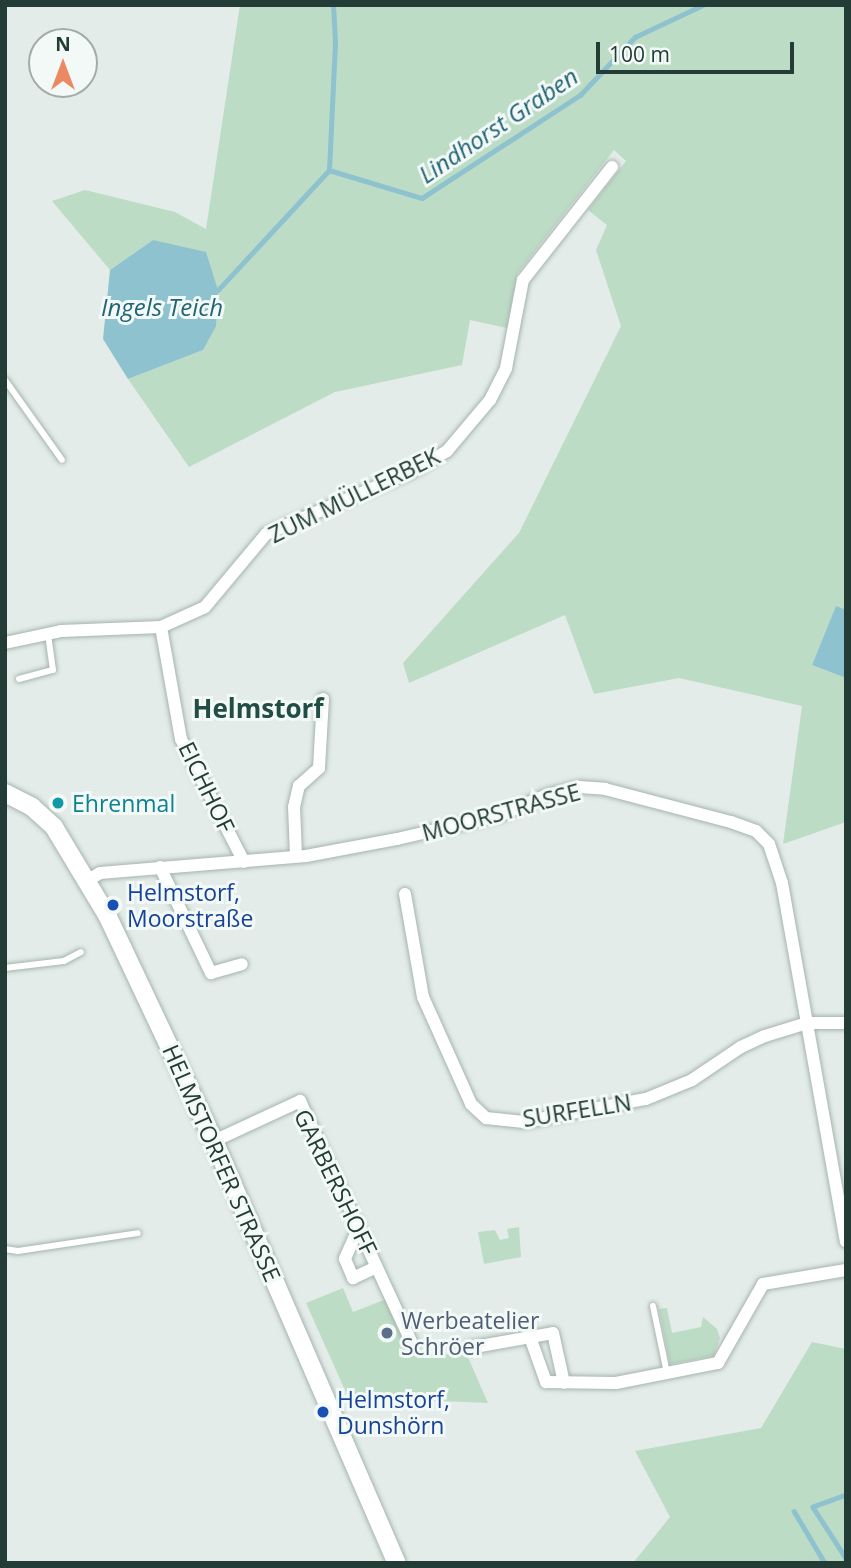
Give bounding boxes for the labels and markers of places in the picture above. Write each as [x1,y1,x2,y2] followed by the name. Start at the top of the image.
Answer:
[72,789,175,817] place label: Ehrenmal
[50,795,66,811] marker: Ehrenmal
[127,878,253,932] place label: Helmstorf, Moorstraße
[105,897,121,913] marker: Helmstorf, Moorstraße
[401,1306,539,1360] place label: Werbeatelier Schröer
[379,1325,395,1341] marker: Werbeatelier Schröer
[337,1385,450,1439] place label: Helmstorf, Dunshörn
[315,1404,331,1420] marker: Helmstorf, Dunshörn

